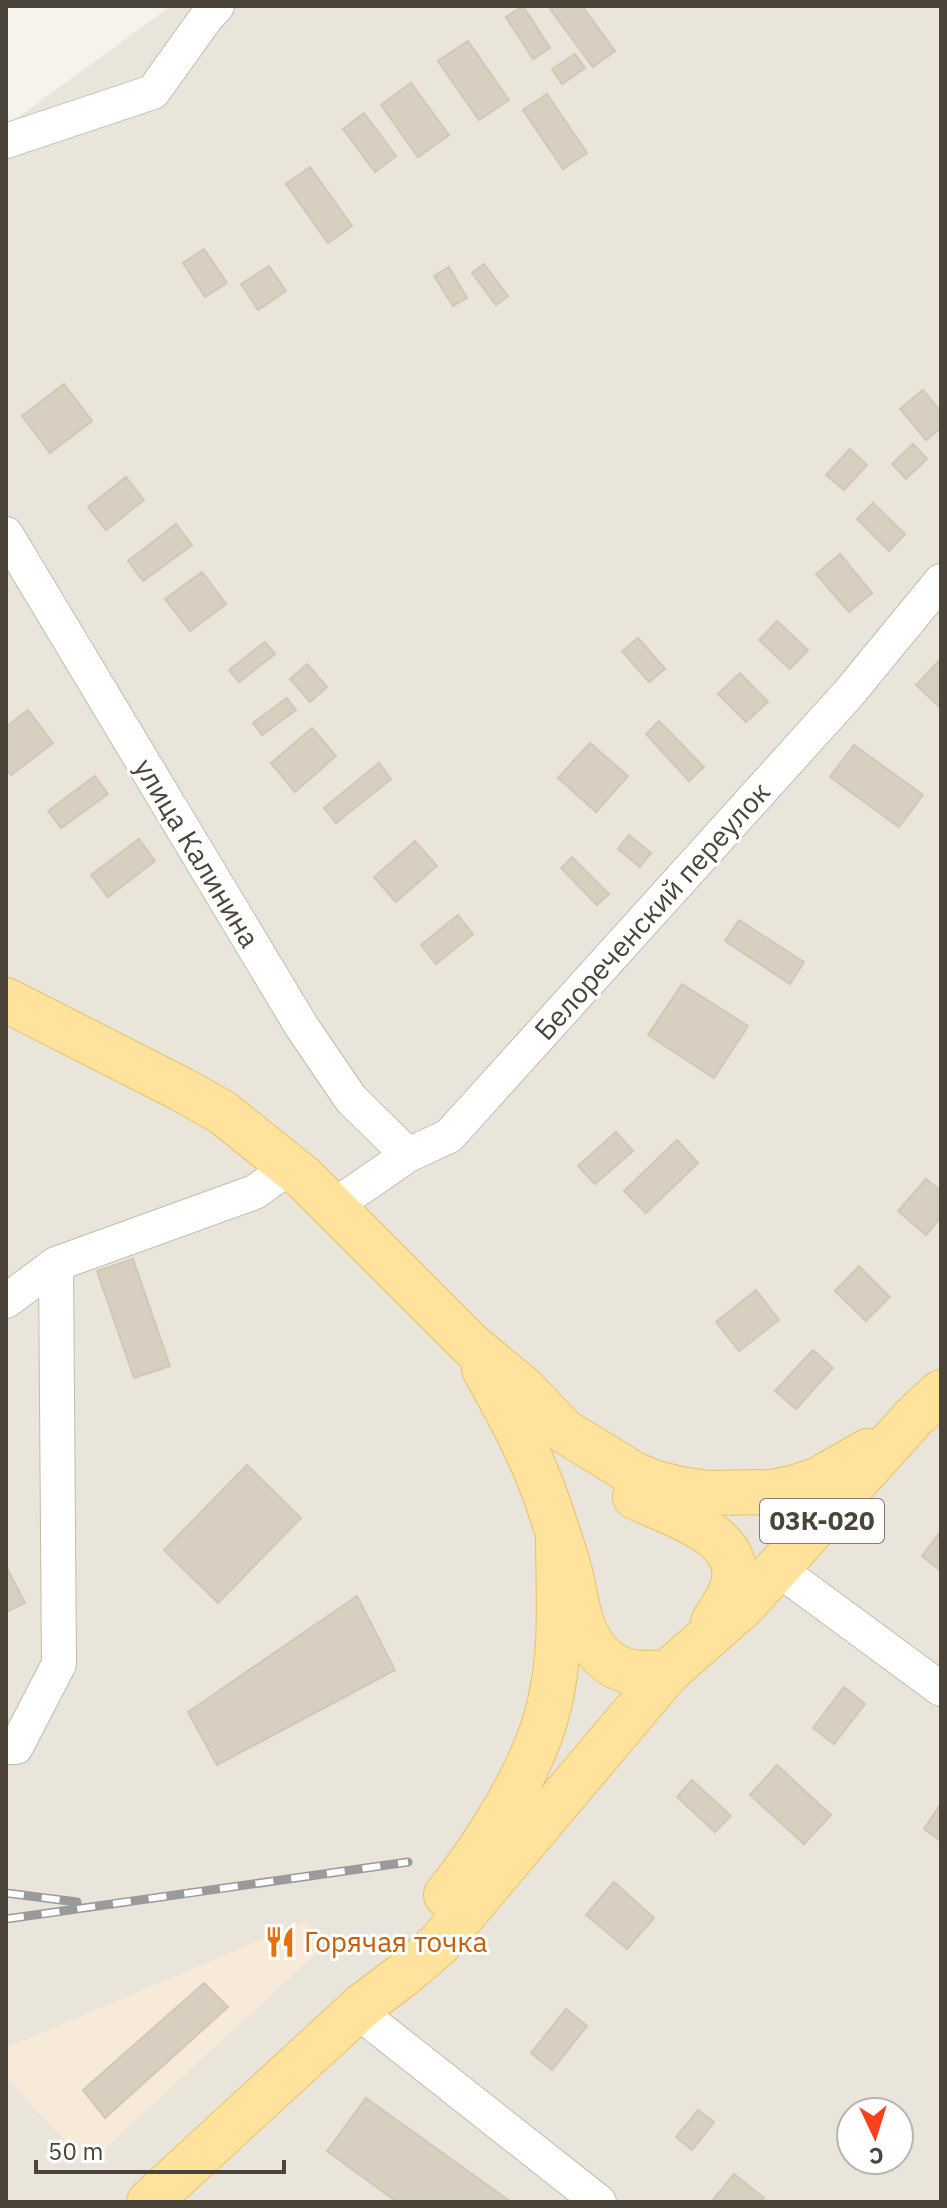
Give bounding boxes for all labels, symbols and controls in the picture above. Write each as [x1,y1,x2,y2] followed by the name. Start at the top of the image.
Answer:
[126,751,269,954] street label: улица Калинина
[526,774,778,1048] street label: Белореченский переулок
[760,1499,884,1543] road number: 03К-020
[304,1923,487,1960] place label: Горячая точка
[263,1925,297,1959] restaurant icon: Горячая точка
[835,2096,915,2176] north arrow
[36,2124,284,2174] scale bar
[48,2135,103,2167] text: 50 m
[868,2141,885,2171] text: С

